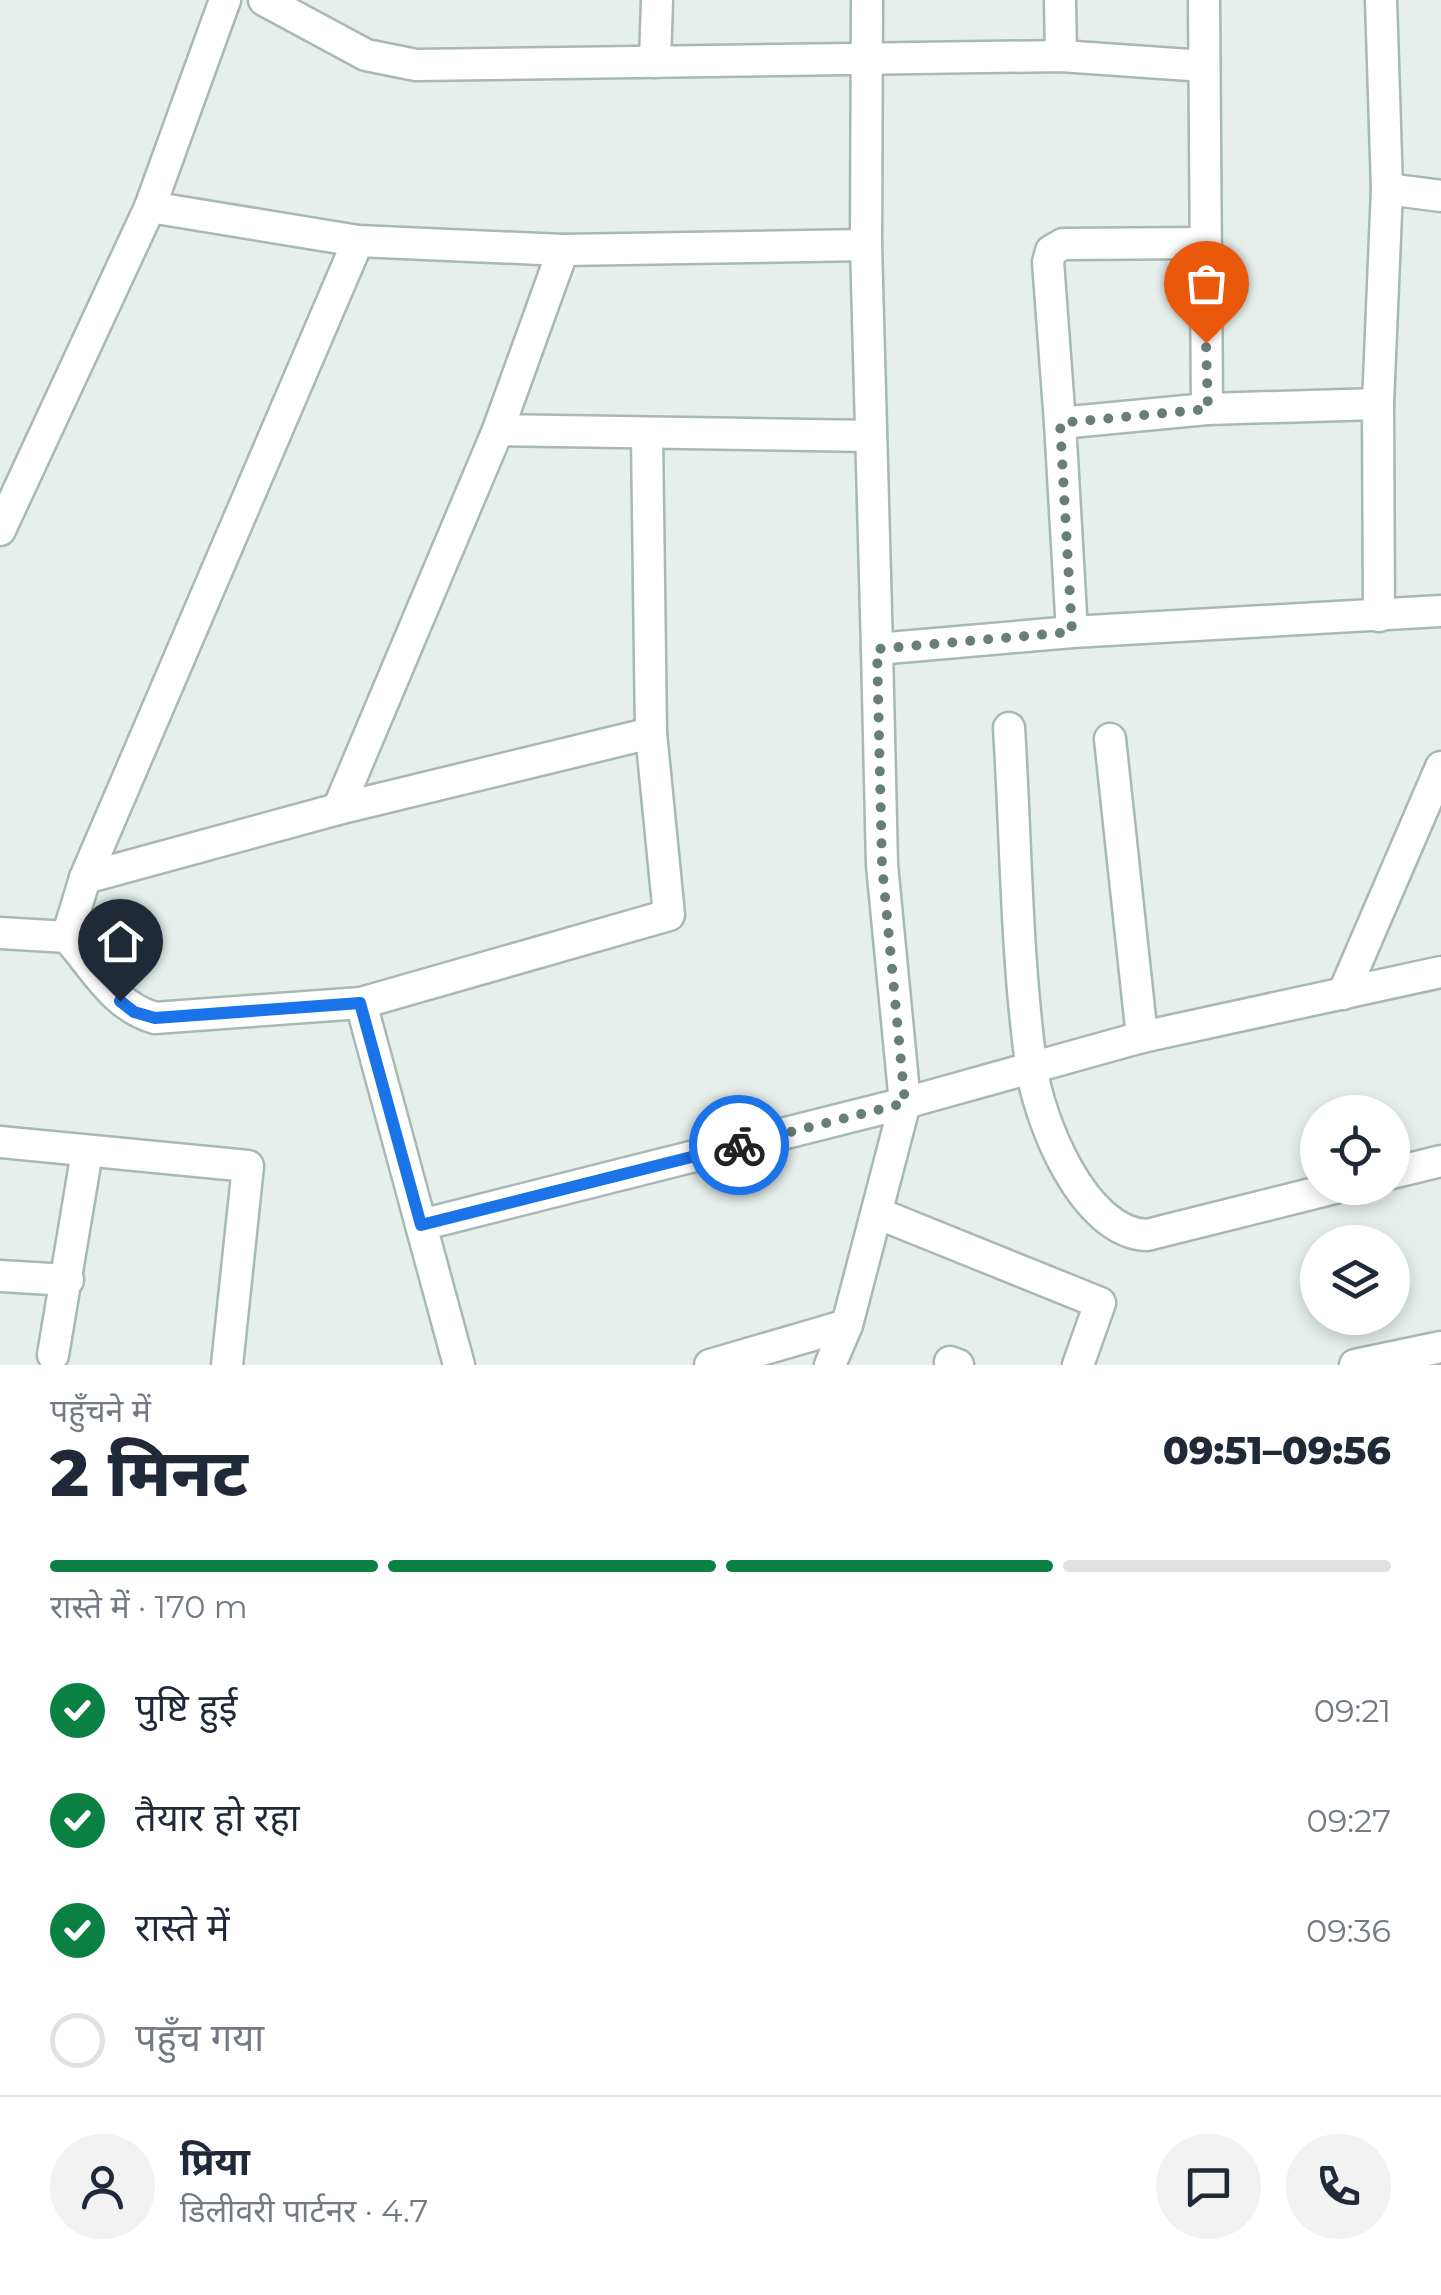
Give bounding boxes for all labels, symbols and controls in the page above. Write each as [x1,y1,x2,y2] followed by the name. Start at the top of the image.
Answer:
[1164,241,1249,344] pin
[1179,256,1234,311] icon: bag
[78,899,163,1002] pin
[93,914,148,969] icon: home
[689,1095,789,1195] courier
[1300,1095,1410,1335] map controls
[1300,1095,1410,1205] button: locate
[712,1118,767,1173] icon: bike
[1300,1225,1410,1335] button: layers
[50,1391,151,1430] text: पहुँचने में
[1163,1427,1391,1474] text: 09:51–09:56
[50,1433,248,1512] text: 2 मिनट
[50,1587,248,1626] text: रास्ते में · 170 m
[50,1683,105,1738] icon: check
[135,1684,237,1731] text: पुष्टि हुई
[1314,1691,1391,1730] text: 09:21
[50,1793,105,1848] icon: check
[135,1794,300,1841] text: तैयार हो रहा
[1307,1801,1391,1840] text: 09:27
[50,1903,105,1958] icon: check
[135,1904,230,1951] text: रास्ते में
[1306,1911,1391,1950] text: 09:36
[135,2014,264,2061] text: पहुँच गया
[50,2134,155,2239] button: person
[1156,2134,1261,2239] button: chat
[1286,2134,1391,2239] button: phone
[180,2138,250,2185] text: प्रिया
[180,2191,428,2230] text: डिलीवरी पार्टनर · 4.7

